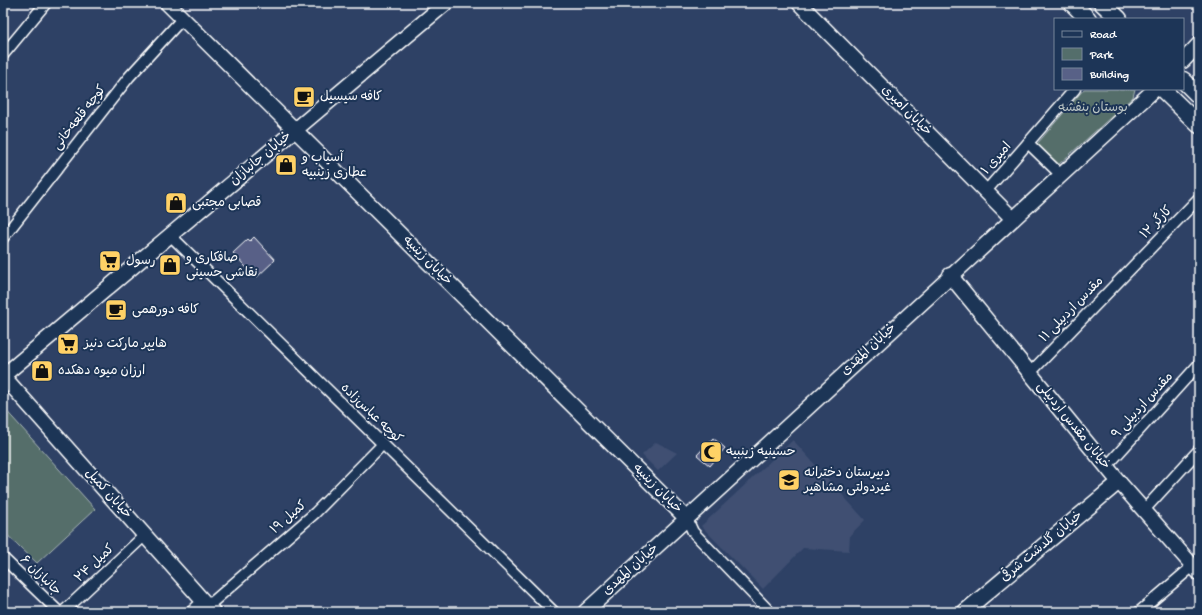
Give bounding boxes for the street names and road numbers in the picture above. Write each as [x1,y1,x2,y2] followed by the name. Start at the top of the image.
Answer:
[50,82,110,153] street label: کوچه قلعه‌خانی
[878,83,934,139] street label: خیابان امیری
[227,129,295,189] street label: خیابان جانبازان
[979,140,1015,178] street label: امیری ۱
[1136,202,1177,243] street label: کارگر ۱۲
[399,233,455,289] street label: خیابان زینبیه
[1037,274,1107,346] street label: مقدس اردبیلی ۱۱
[838,321,900,379] street label: خیابان المهدی
[1109,369,1177,442] street label: مقدس اردبیلی ۹
[1033,379,1113,473] street label: خیابان مقدس اردبیلی
[337,381,405,447] street label: کوچه عباس‌زاده
[629,461,685,517] street label: خیابان زینبیه
[82,466,134,522] street label: خیابان کمیل
[267,497,310,538] street label: کمیل ۱۹
[996,506,1086,586] street label: خیابان گلدشت شرقی
[600,541,662,599] street label: خیابان المهدی
[72,542,118,586] street label: کمیل ۲۴
[16,552,64,599] street label: جانبازان ۶

